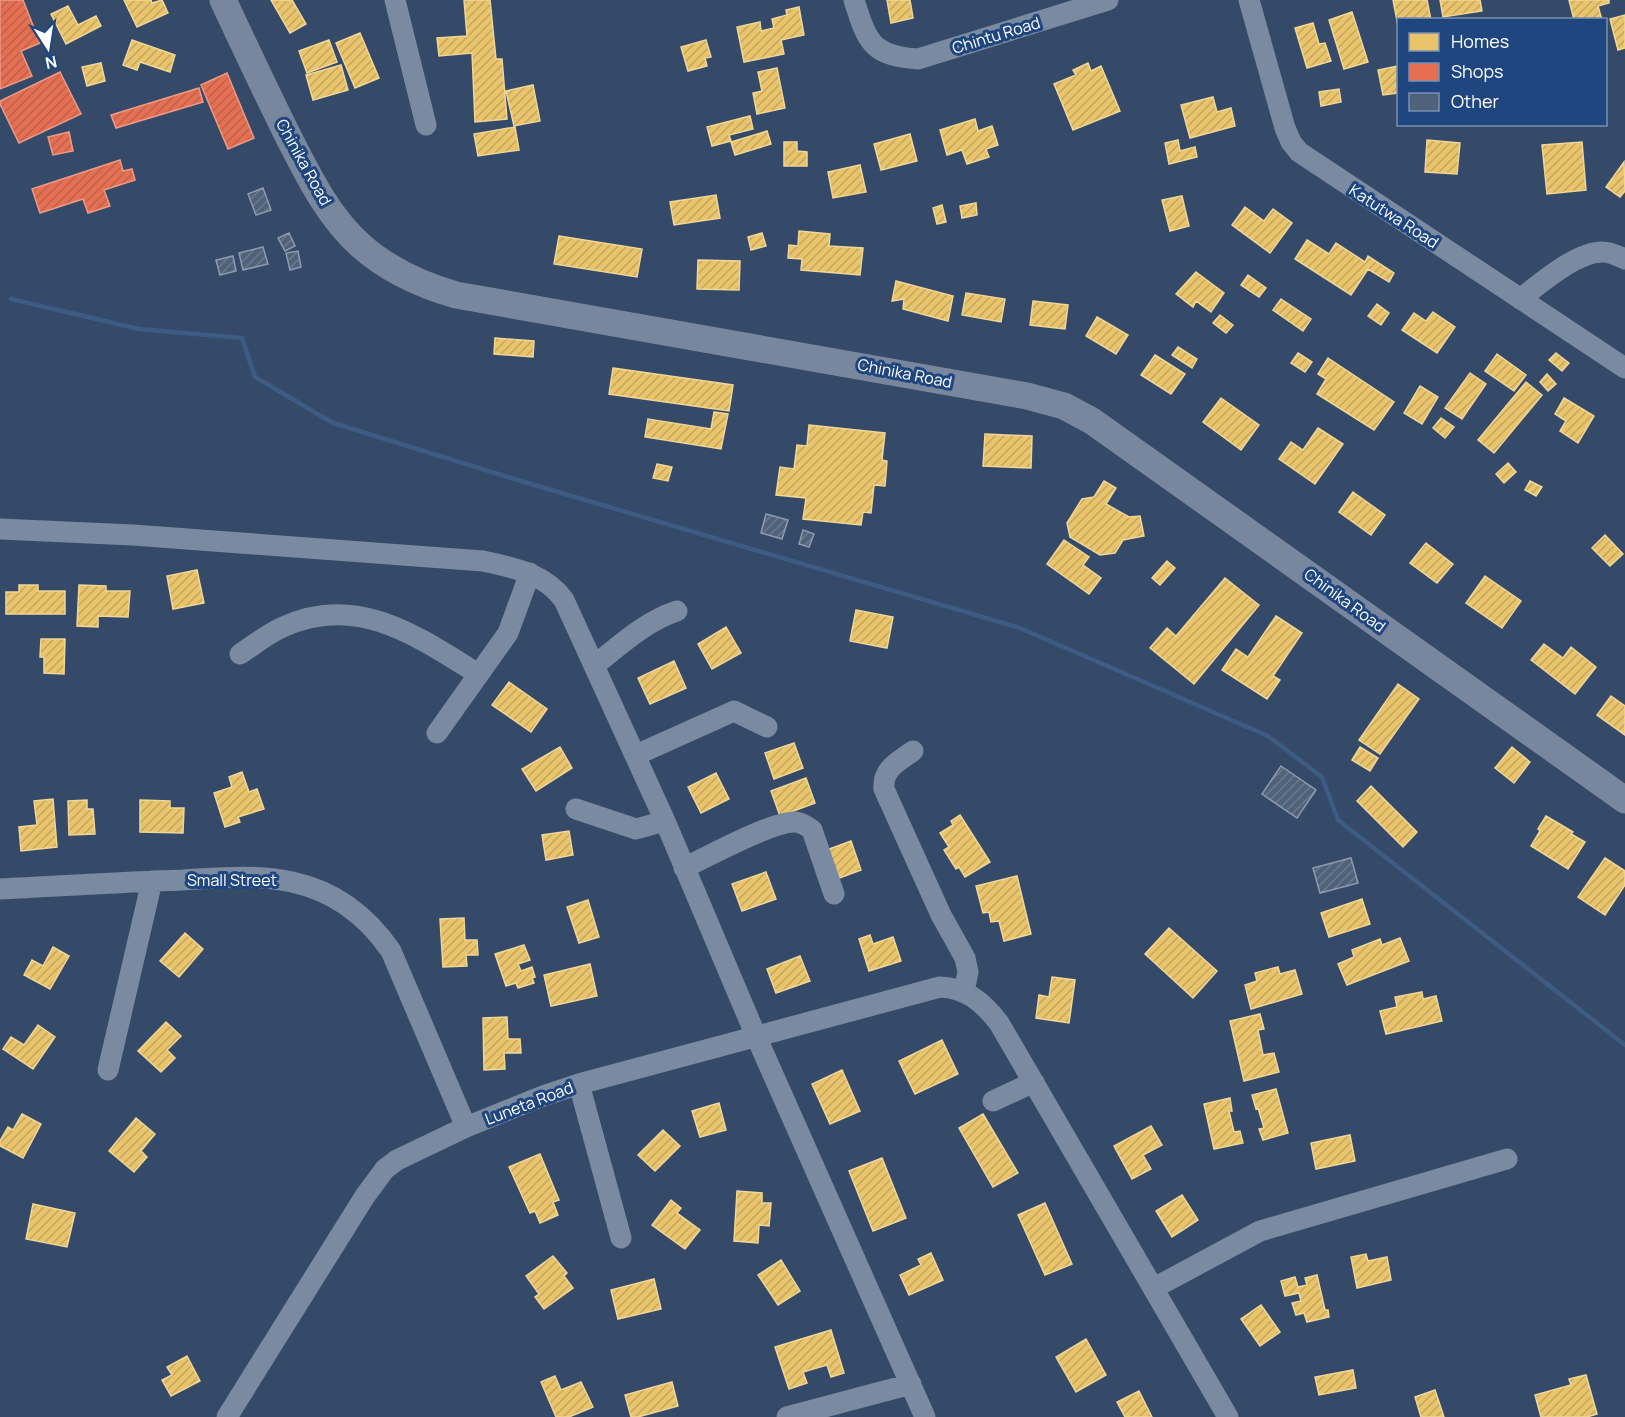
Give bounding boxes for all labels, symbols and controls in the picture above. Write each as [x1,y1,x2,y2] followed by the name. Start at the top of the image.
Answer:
[949,11,1043,59] street label: Chintu Road
[18,18,78,78] north arrow
[1397,18,1607,126] legend
[1451,29,1509,53] text: Homes
[43,51,59,75] text: N
[1451,59,1503,83] text: Shops
[1451,89,1499,113] text: Other
[271,115,337,209] street label: Chinika Road
[1345,179,1443,253] street label: Katutwa Road
[856,353,954,393] street label: Chinika Road
[1300,563,1390,637] street label: Chinika Road
[187,869,277,891] street label: Small Street
[482,1076,576,1130] street label: Luneta Road

